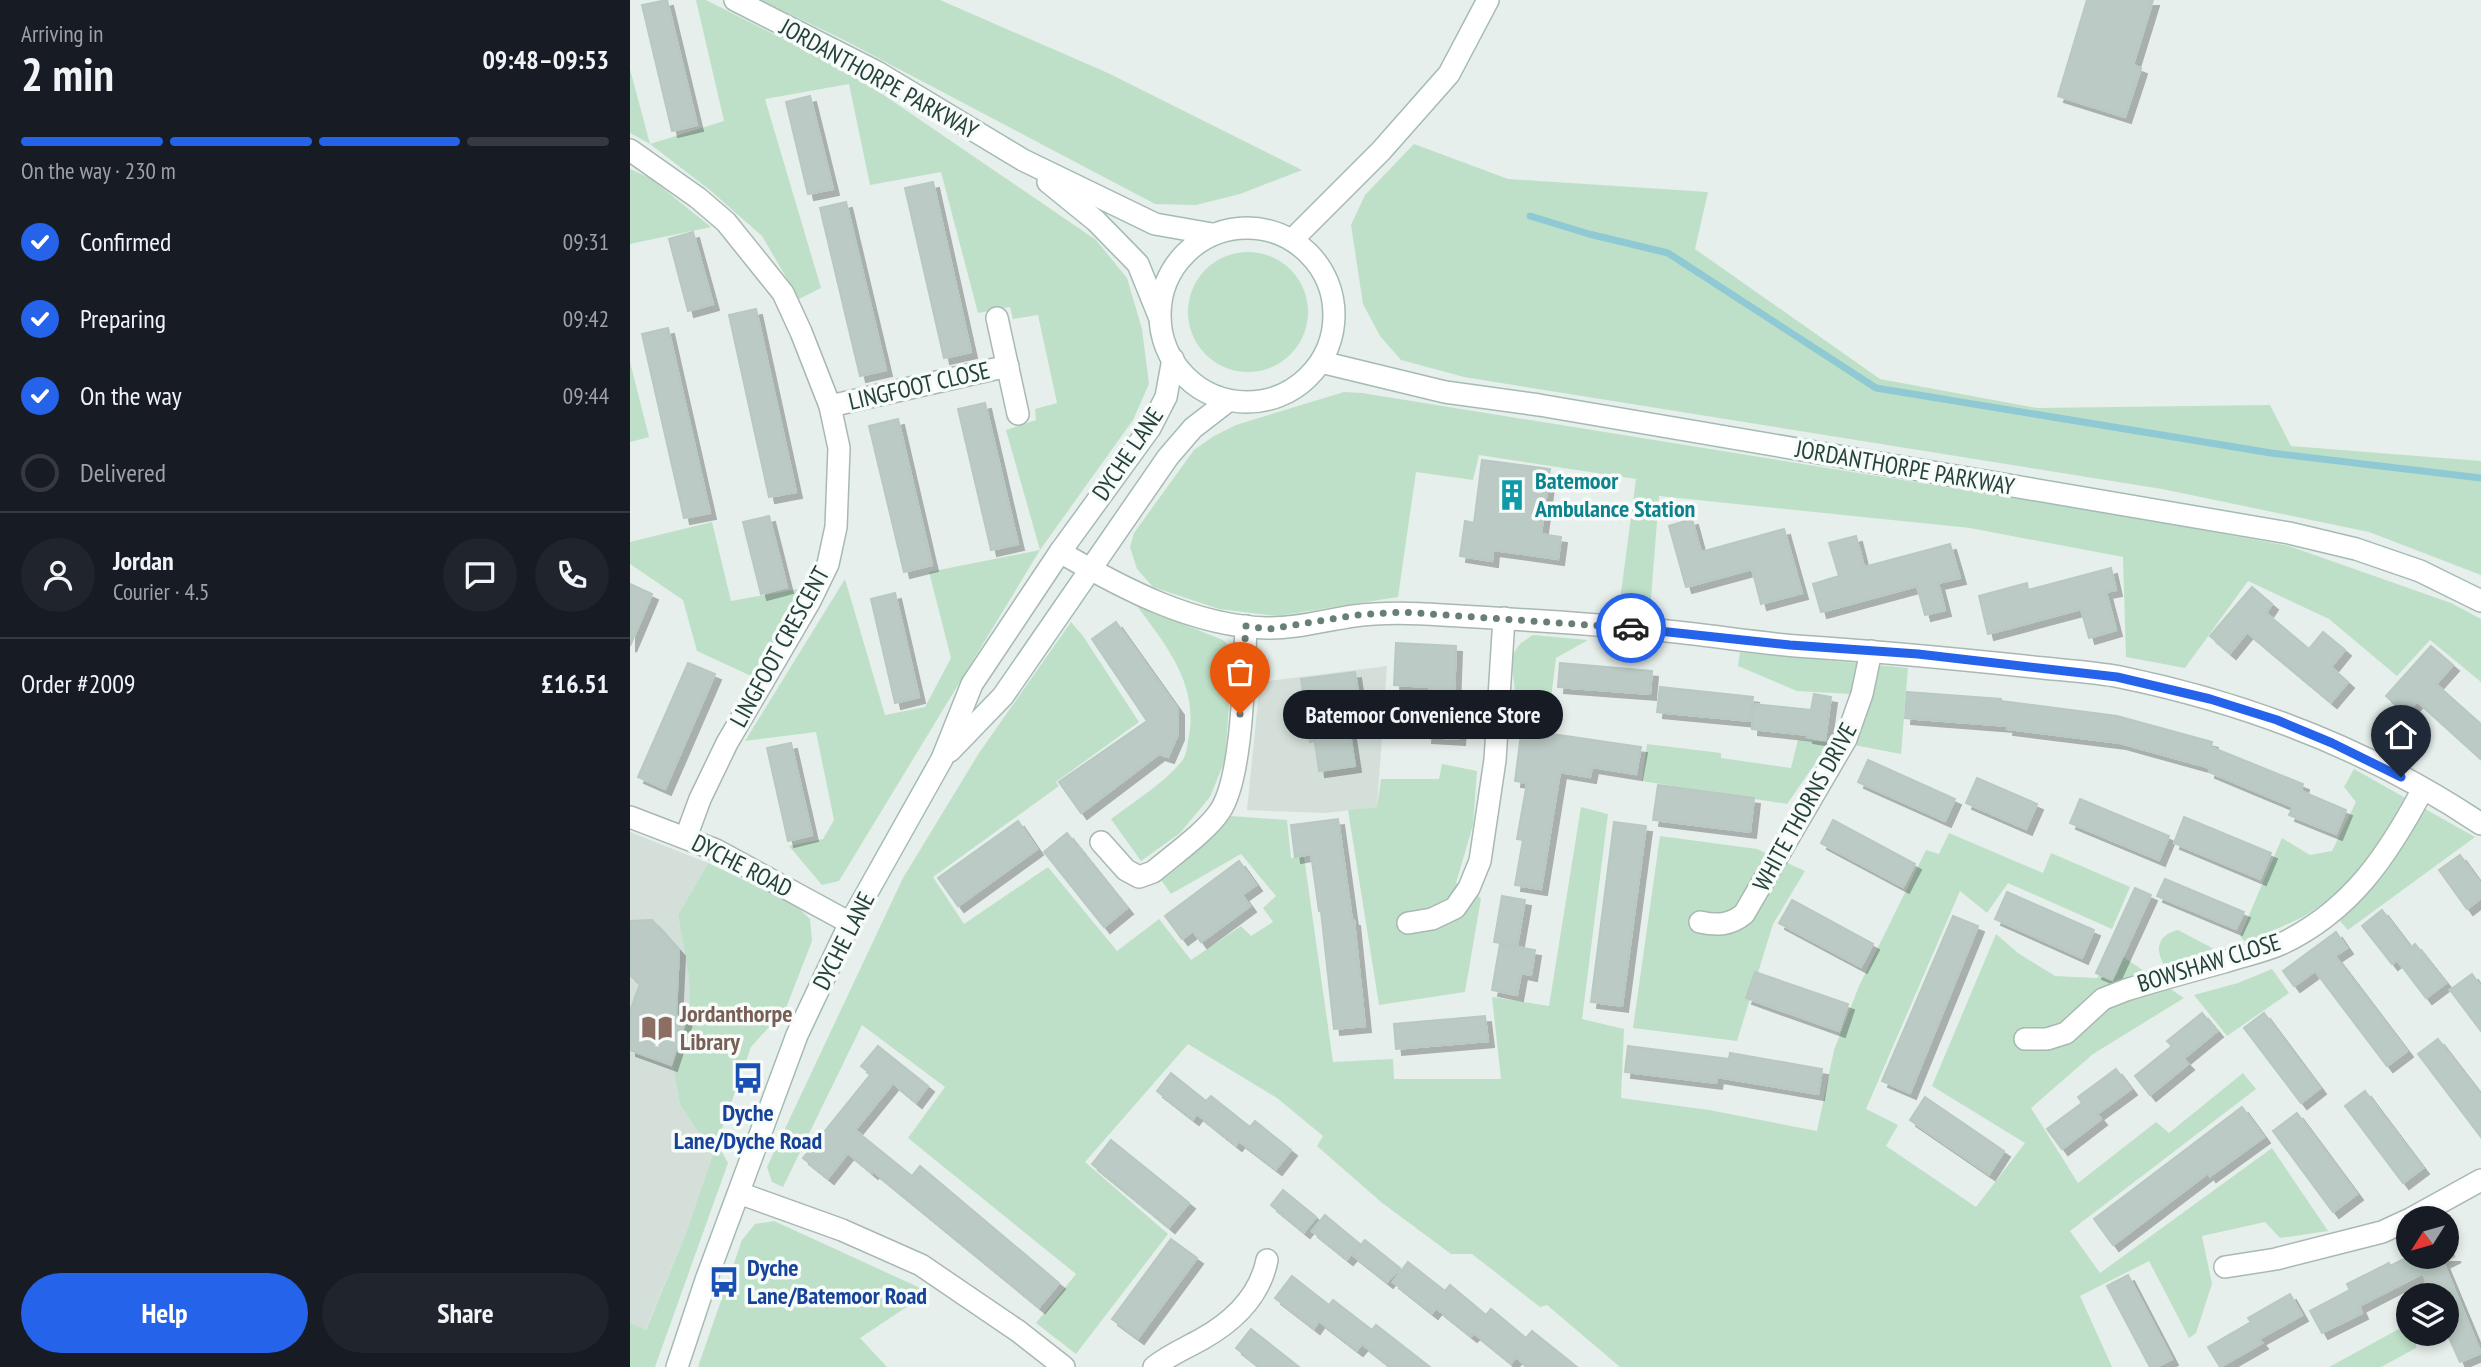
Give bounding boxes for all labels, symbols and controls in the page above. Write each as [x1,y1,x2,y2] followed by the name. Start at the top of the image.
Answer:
[774,11,984,146] street label: JORDANTHORPE PARKWAY
[21,19,103,48] text: Arriving in
[482,43,609,76] text: 09:48–09:53
[21,44,114,104] text: 2 min
[21,156,176,185] text: On the way · 230 m
[21,223,59,261] icon: check
[80,225,171,258] text: Confirmed
[563,227,609,256] text: 09:31
[21,300,59,338] icon: check
[80,302,166,335] text: Preparing
[563,304,609,333] text: 09:42
[845,354,993,417] street label: LINGFOOT CLOSE
[21,377,59,415] icon: check
[80,379,182,412] text: On the way
[563,381,609,410] text: 09:44
[1085,401,1170,506] street label: DYCHE LANE
[1792,433,2017,502] street label: JORDANTHORPE PARKWAY
[80,456,166,489] text: Delivered
[1534,465,1695,524] place label: Batemoor Ambulance Station
[1495,478,1529,512] building icon: Batemoor Ambulance Station
[21,538,95,612] button: person
[443,538,517,612] button: chat
[535,538,609,612] button: phone
[113,544,174,577] text: Jordan
[723,561,837,732] street label: LINGFOOT CRESCENT
[113,577,209,606] text: Courier · 4.5
[1596,593,1666,663] courier
[1612,609,1650,647] icon: car
[1210,642,1270,714] pin
[1221,653,1259,691] icon: bag
[21,667,136,700] text: Order #2009
[541,667,609,700] text: £16.51
[1282,690,1562,738] callout: Batemoor Convenience Store
[1305,700,1541,729] text: Batemoor Convenience Store
[2371,705,2431,777] pin
[2382,716,2420,754] icon: home
[1745,717,1864,896] street label: WHITE THORNS DRIVE
[687,827,798,904] street label: DYCHE ROAD
[806,887,881,995] street label: DYCHE LANE
[2133,926,2284,999] street label: BOWSHAW CLOSE
[679,998,793,1057] place label: Jordanthorpe Library
[640,1011,674,1045] library icon: Jordanthorpe Library
[731,1061,765,1095] bus stop icon: Dyche Lane/Dyche Road
[674,1097,822,1156] place label: Dyche Lane/Dyche Road
[2396,1206,2459,1269] north arrow
[2396,1206,2459,1346] map controls
[747,1252,927,1311] place label: Dyche Lane/Batemoor Road
[707,1265,741,1299] bus stop icon: Dyche Lane/Batemoor Road
[21,1273,308,1353] button: Help
[322,1273,609,1353] button: Share
[2396,1283,2459,1346] button: layers

